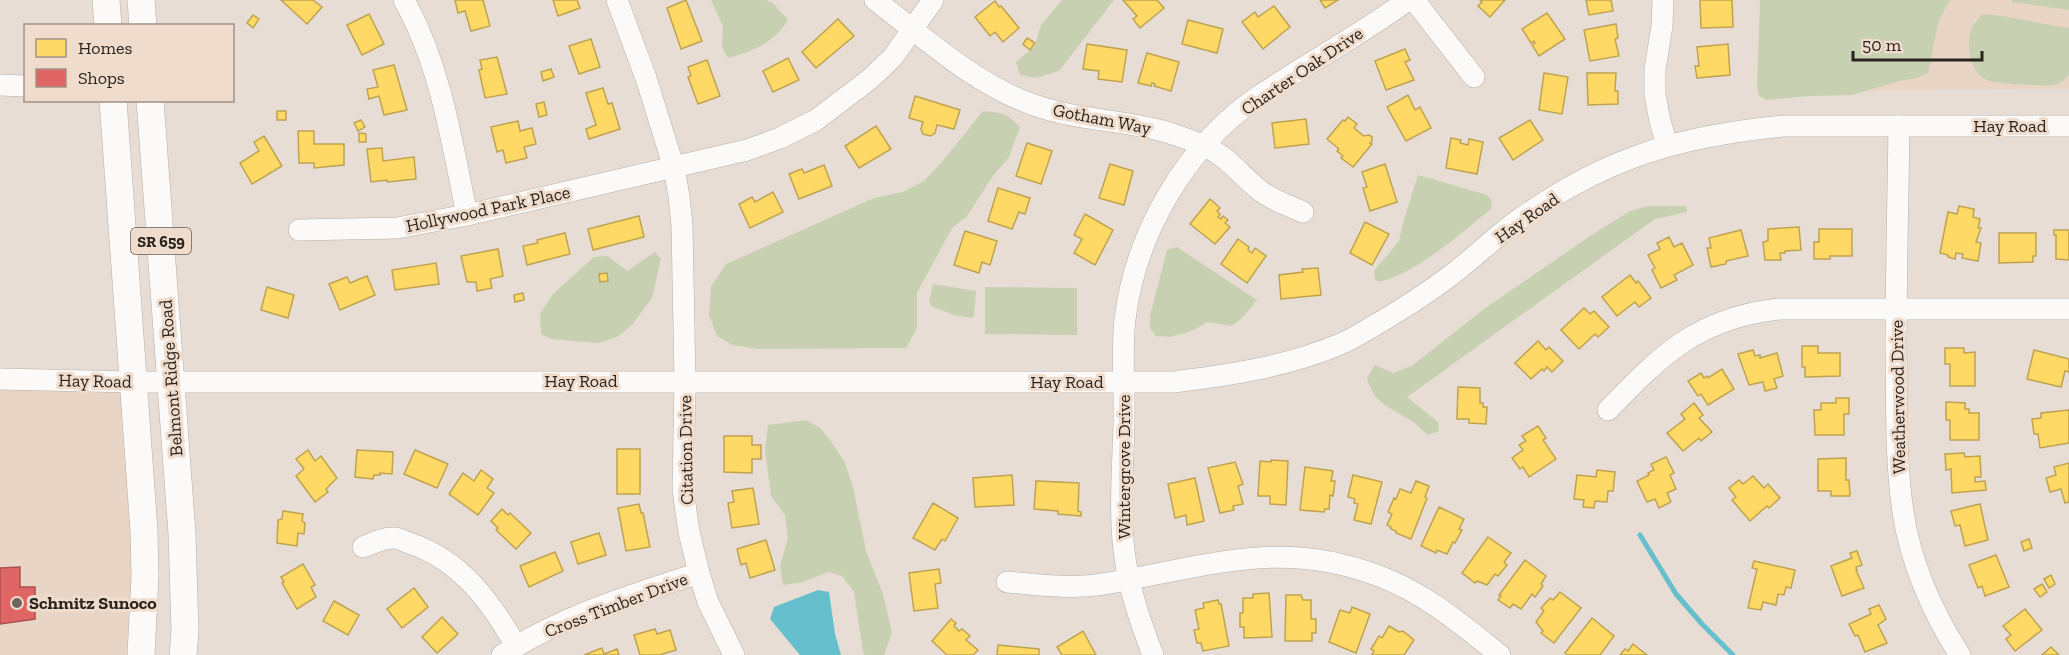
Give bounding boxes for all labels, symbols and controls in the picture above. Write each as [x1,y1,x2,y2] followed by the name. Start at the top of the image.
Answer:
[1237,22,1367,120] street label: Charter Oak Drive
[24,24,234,102] legend
[1853,24,1982,62] scale bar
[1862,34,1902,56] text: 50 m
[78,37,132,59] text: Homes
[78,67,125,89] text: Shops
[1051,99,1154,139] street label: Gotham Way
[1973,115,2047,137] street label: Hay Road
[404,181,572,237] street label: Hollywood Park Place
[1491,188,1563,248] street label: Hay Road
[131,228,191,254] road number: SR 659
[155,299,187,457] street label: Belmont Ridge Road
[1886,320,1910,474] street label: Weatherwood Drive
[58,369,132,393] street label: Hay Road
[544,370,618,392] street label: Hay Road
[1030,371,1104,393] street label: Hay Road
[674,395,698,505] street label: Citation Drive
[1113,395,1135,539] street label: Wintergrove Drive
[541,568,691,642] street label: Cross Timber Drive
[29,592,157,614] place label: Schmitz Sunoco
[10,596,24,610] marker: Schmitz Sunoco

